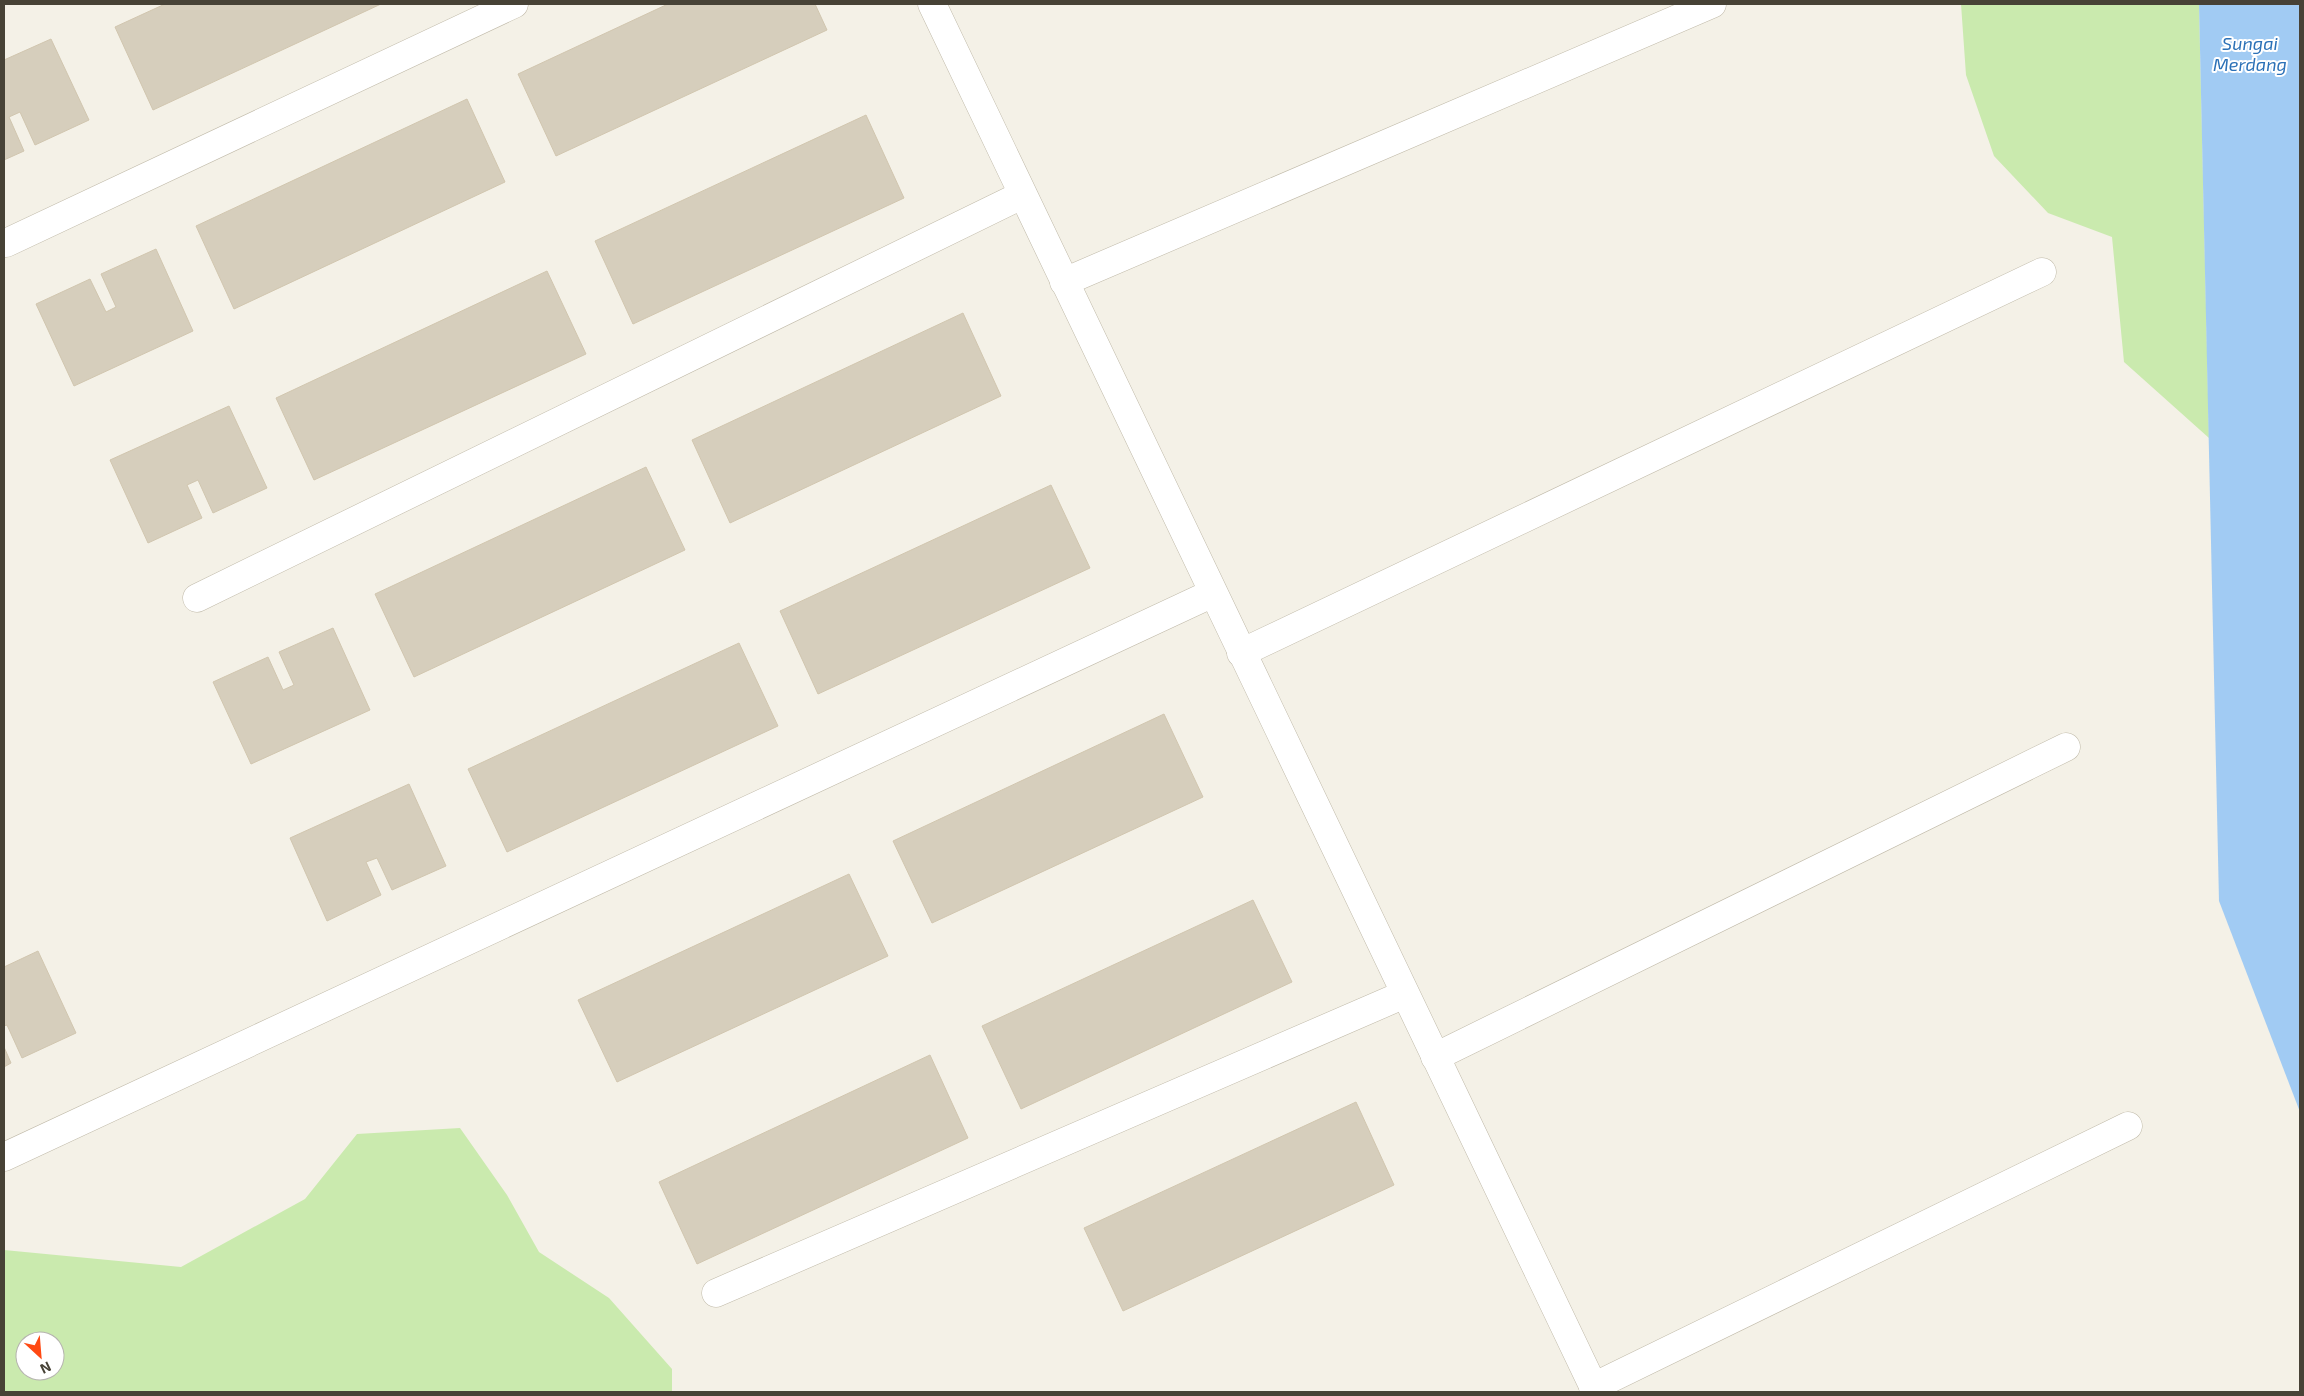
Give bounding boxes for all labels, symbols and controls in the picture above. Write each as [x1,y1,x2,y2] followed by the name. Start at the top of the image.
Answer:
[2213,32,2287,75] water label: Sungai Merdang
[15,1331,65,1381] north arrow
[38,1358,54,1378] text: N

